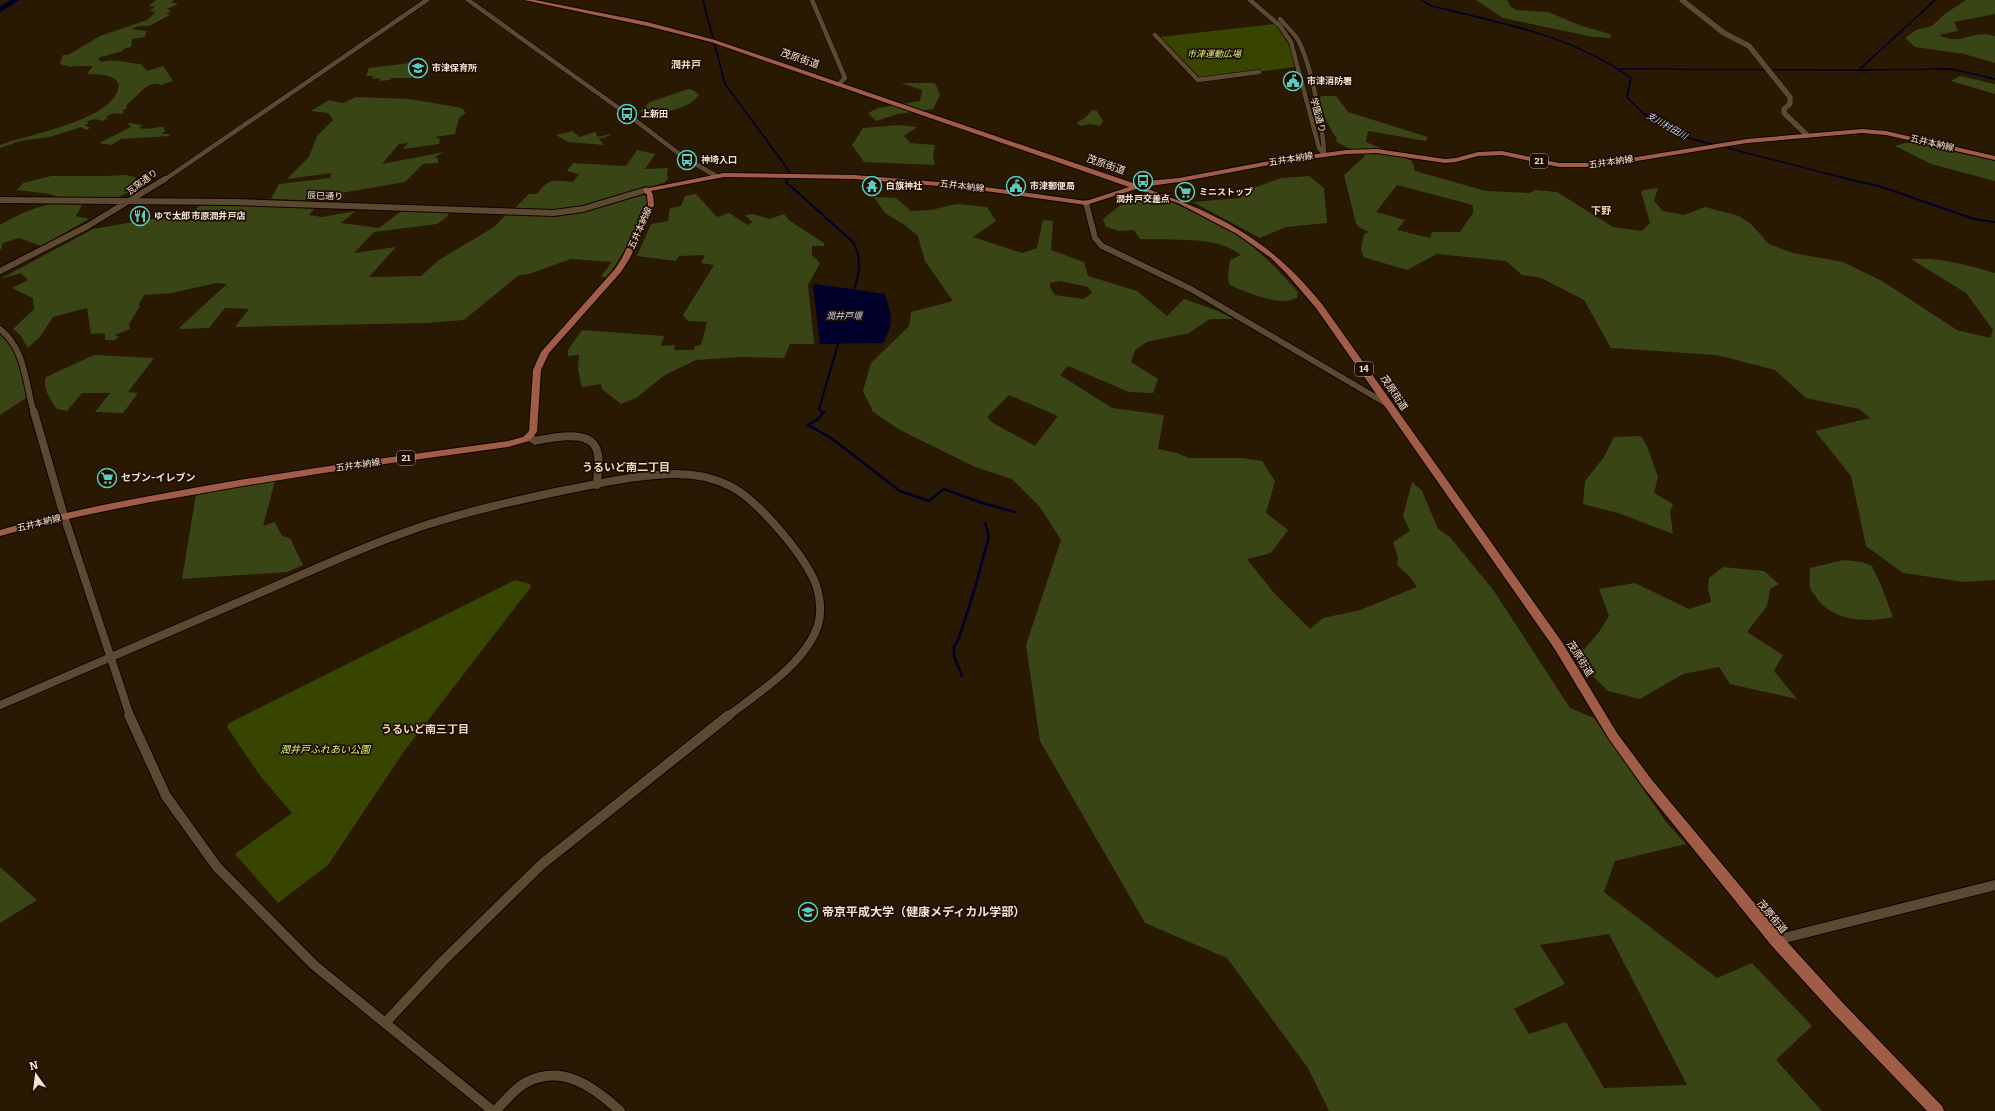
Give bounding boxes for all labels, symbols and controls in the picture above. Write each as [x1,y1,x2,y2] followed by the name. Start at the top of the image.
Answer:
[779,47,821,71] street label: 茂原街道
[1187,49,1242,59] park label: 市津運動広場
[407,57,429,79] school or university icon: 市津保育所
[671,59,701,71] district label: 潤井戸
[432,63,477,73] place label: 市津保育所
[1282,70,1304,92] public building icon: 市津消防署
[1307,76,1352,86] place label: 市津消防署
[1309,96,1327,134] street label: 学園通り
[616,103,638,125] bus stop icon: 上新田
[641,109,668,119] place label: 上新田
[1645,110,1690,142] water label: 支川村田川
[1909,133,1956,153] street label: 五井本納線
[676,149,698,171] bus stop icon: 神埼入口
[1268,150,1315,167] street label: 五井本納線
[1085,153,1127,177] street label: 茂原街道
[701,154,737,165] place label: 神埼入口
[1530,154,1548,168] road number: 21
[1588,154,1635,170] street label: 五井本納線
[125,167,159,197] street label: 瓦窯通り
[1132,170,1154,192] bus stop icon: 潤井戸交差点
[861,175,883,197] temple icon: 白旗神社
[1005,175,1027,197] public building icon: 市津郵便局
[939,178,986,194] street label: 五井本納線
[886,180,922,191] place label: 白旗神社
[1030,181,1075,191] place label: 市津郵便局
[1174,181,1196,203] supermarket icon: ミニストップ
[1199,187,1253,197] place label: ミニストップ
[307,190,343,202] street label: 辰巳通り
[1116,193,1170,204] place label: 潤井戸交差点
[129,205,151,227] restaurant icon: ゆで太郎 市原潤井戸店
[626,205,654,251] street label: 五井本納線
[1591,205,1612,217] district label: 下野
[154,210,246,221] place label: ゆで太郎 市原潤井戸店
[826,311,864,321] water label: 潤井戸堰
[1355,362,1373,376] road number: 14
[1378,373,1410,413] street label: 茂原街道
[397,451,415,465] road number: 21
[335,457,382,473] street label: 五井本納線
[582,461,670,474] district label: うるいど南二丁目
[96,467,118,489] supermarket icon: セブン-イレブン
[121,472,195,484] place label: セブン-イレブン
[16,512,63,533] street label: 五井本納線
[1564,639,1596,679] street label: 茂原街道
[381,723,469,736] district label: うるいど南三丁目
[280,744,372,756] park label: 潤井戸ふれあい公園
[1755,898,1789,936] street label: 茂原街道
[797,901,819,923] school or university icon: 帝京平成大学（健康メディカル学部）
[822,905,1025,919] place label: 帝京平成大学（健康メディカル学部）
[16,1055,56,1095] north arrow
[28,1058,40,1073] text: N

